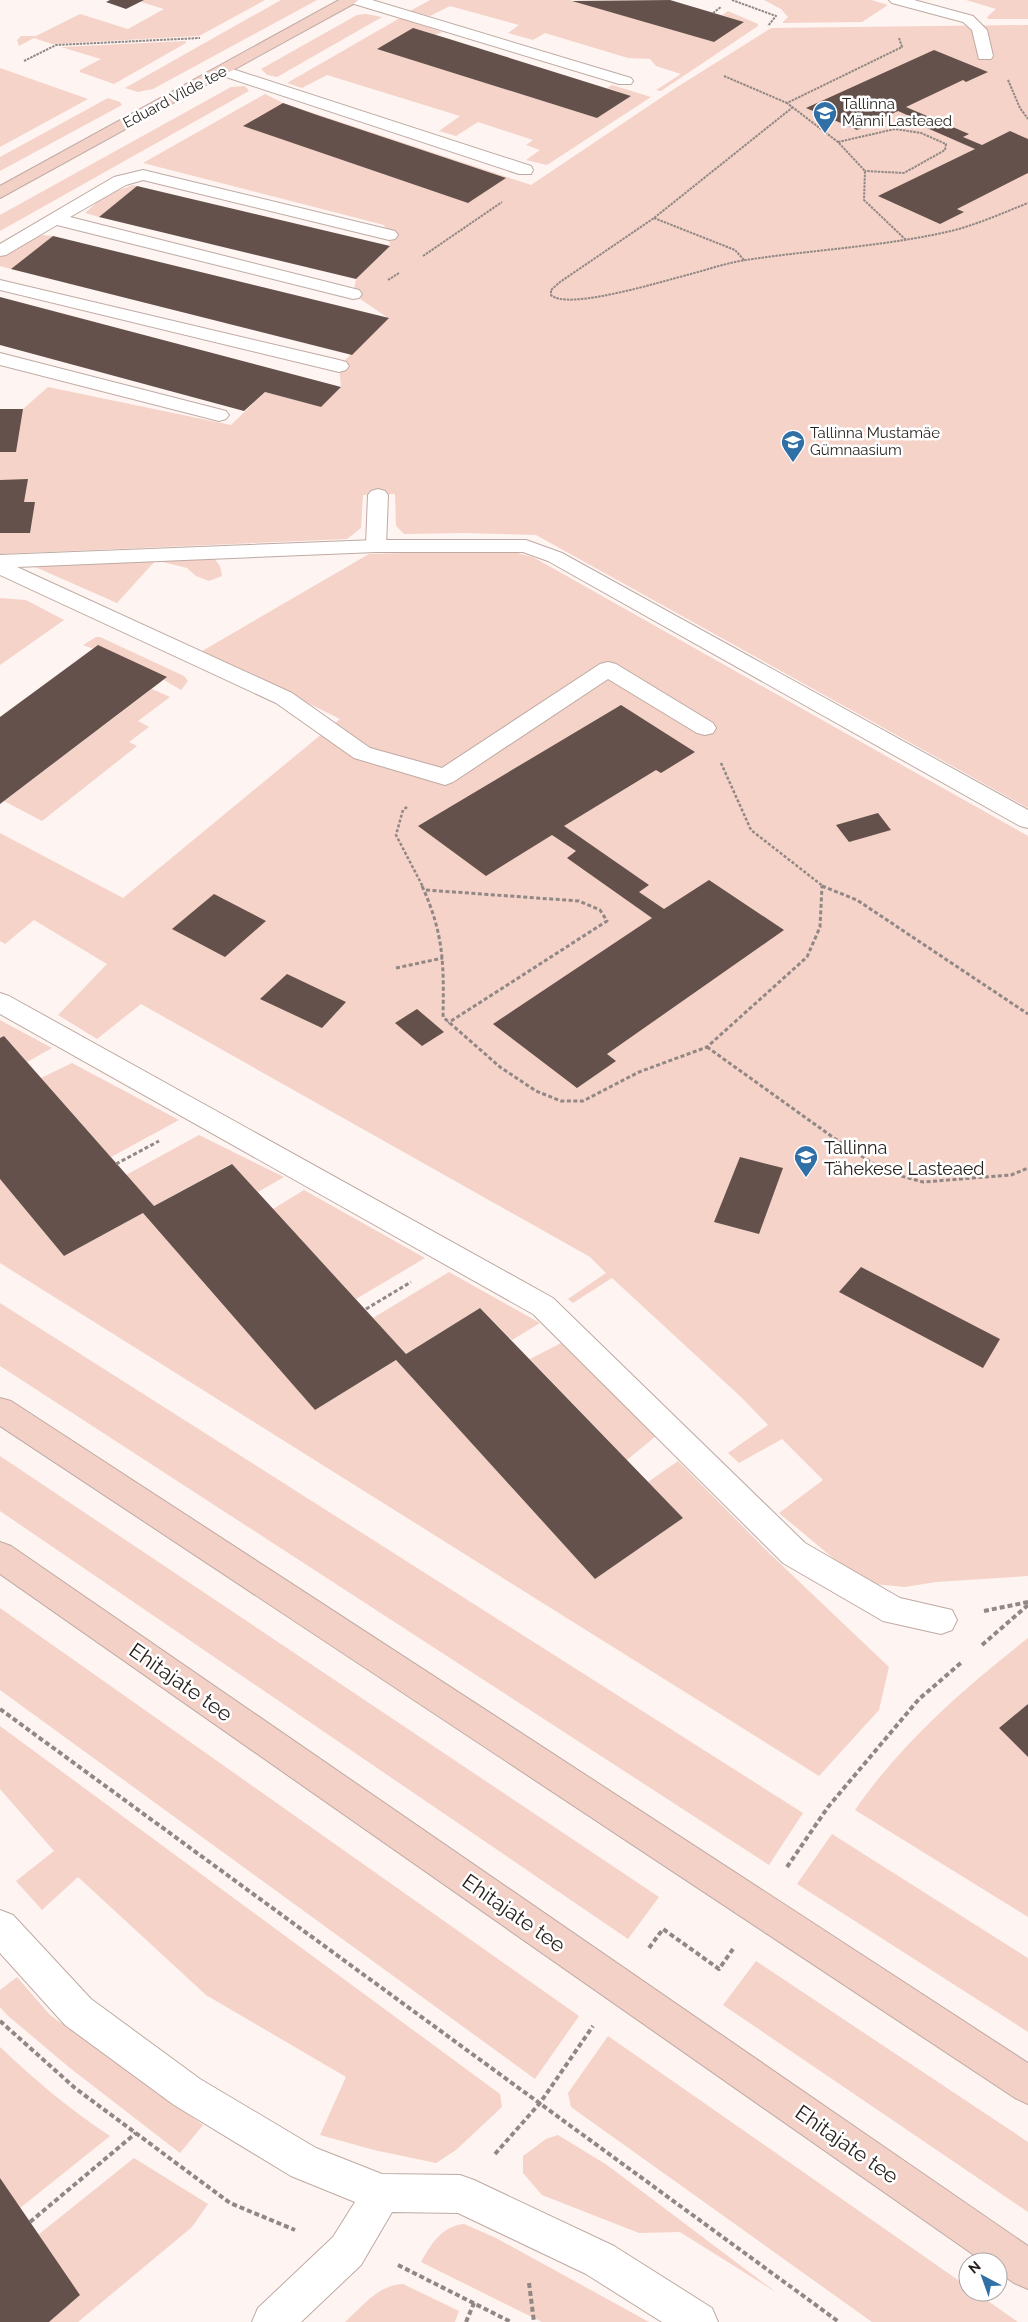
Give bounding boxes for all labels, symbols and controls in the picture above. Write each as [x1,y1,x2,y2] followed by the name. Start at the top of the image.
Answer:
[120,62,230,132] street label: Eduard Vilde tee
[842,95,952,130] place label: Tallinna Männi Lasteaed
[812,100,838,134] school or university icon: Tallinna Männi Lasteaed
[810,424,940,459] place label: Tallinna Mustamäe Gümnaasium
[780,429,806,463] school or university icon: Tallinna Mustamäe Gümnaasium
[824,1137,984,1179] place label: Tallinna Tähekese Lasteaed
[793,1144,819,1178] school or university icon: Tallinna Tähekese Lasteaed
[125,1637,237,1727] street label: Ehitajate tee
[458,1868,570,1958] street label: Ehitajate tee
[791,2099,903,2189] street label: Ehitajate tee
[958,2252,1008,2302] north arrow
[965,2258,984,2277] text: N

